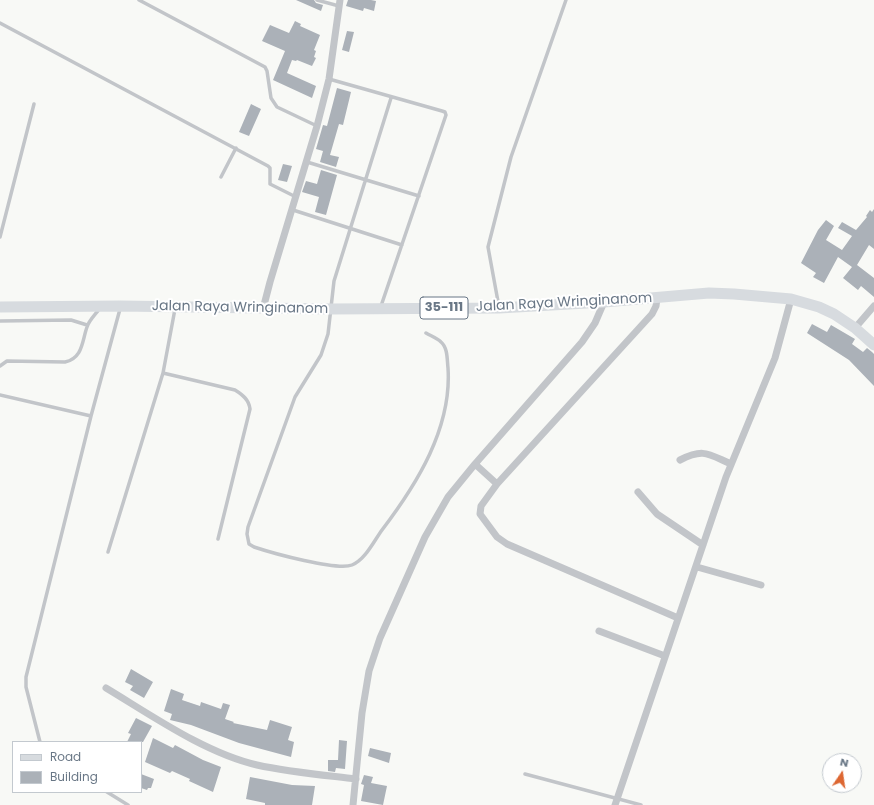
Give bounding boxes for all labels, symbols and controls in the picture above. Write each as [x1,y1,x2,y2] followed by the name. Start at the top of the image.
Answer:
[475,290,653,316] street label: Jalan Raya Wringinanom
[420,297,468,319] road number: 35-111
[152,298,328,318] street label: Jalan Raya Wringinanom
[12,741,142,793] legend
[50,748,81,765] text: Road
[822,753,862,793] north arrow
[839,754,850,771] text: N
[50,768,98,785] text: Building

